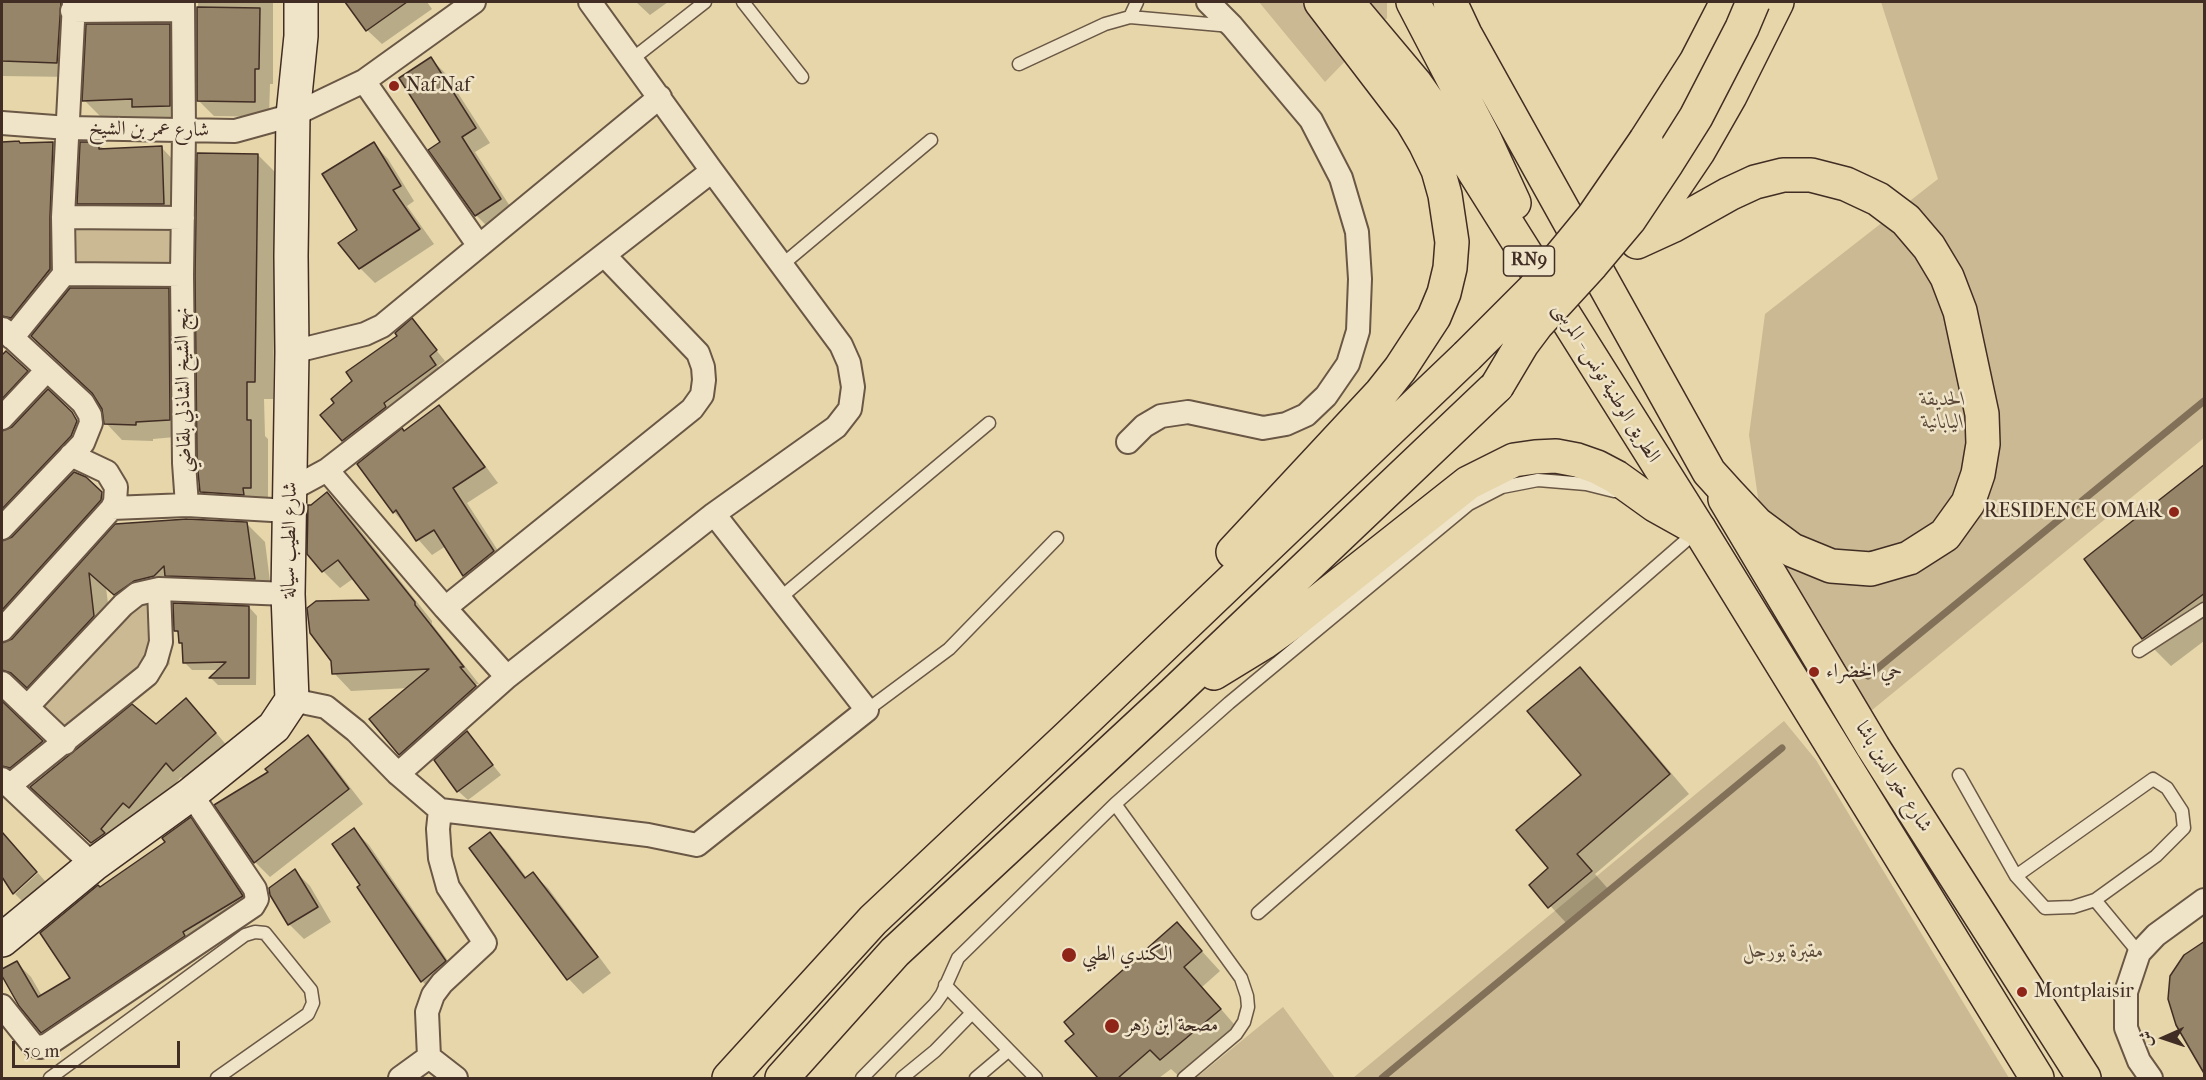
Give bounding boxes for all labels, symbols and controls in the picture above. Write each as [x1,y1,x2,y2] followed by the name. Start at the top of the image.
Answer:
[406,74,471,98] place label: NafNaf
[387,79,401,93] marker: NafNaf
[89,117,209,143] street label: شارع عمر بن الشيخ
[1504,246,1555,276] road number: RN9
[1547,299,1665,467] street label: الطريق الوطنية تونس - المرسى
[171,307,197,473] street label: نهج الشيخ الشاذلي بلقاضي
[1920,388,1966,435] park label: الحديقة اليابانية
[277,482,303,598] street label: شارع الطيب سيالة
[1984,500,2162,524] place label: RESIDENCE OMAR
[2167,505,2181,519] marker: RESIDENCE OMAR
[1826,660,1902,684] place label: حي الخضراء
[1807,665,1821,679] marker: حي الخضراء
[1849,717,1937,837] street label: شارع خير الدين باشا
[1742,940,1824,964] park label: مقبرة بورجل
[1082,943,1173,967] place label: الكندي الطبي
[1060,946,1078,964] marker: الكندي الطبي
[2034,980,2134,1004] place label: Montplaisir
[2015,985,2029,999] marker: Montplaisir
[2134,1008,2194,1068] north arrow
[1126,1014,1218,1038] place label: مصحة ابن زهر
[1103,1017,1121,1035] marker: مصحة ابن زهر
[15,1029,183,1067] scale bar
[2136,1031,2155,1047] text: ش
[23,1041,59,1062] text: 50 m

